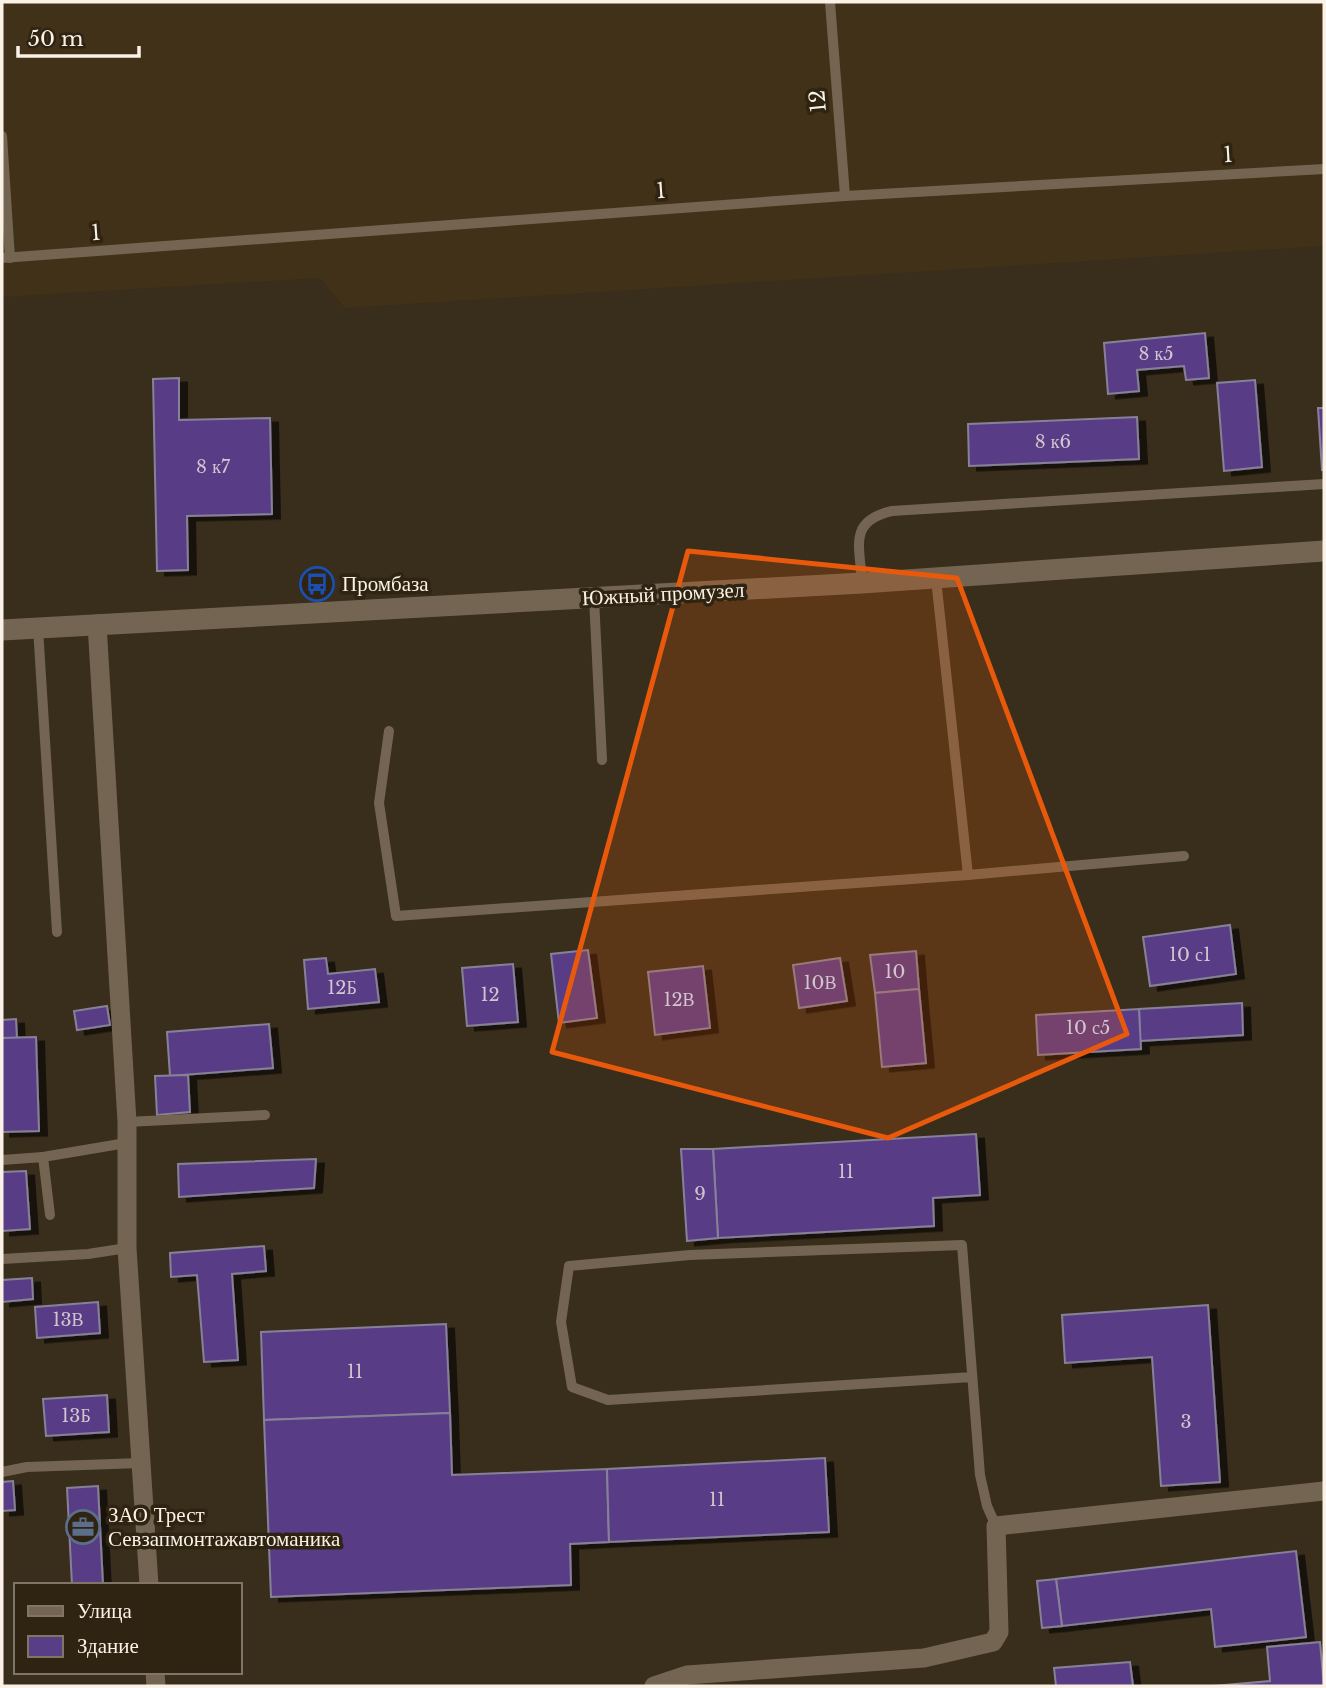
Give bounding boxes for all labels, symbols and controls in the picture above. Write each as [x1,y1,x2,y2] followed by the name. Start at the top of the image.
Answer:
[18,14,138,58] scale bar
[28,26,84,52] text: 50 m
[804,89,832,113] street label: 12
[1223,142,1233,168] street label: 1
[655,178,667,204] street label: 1
[90,220,102,246] street label: 1
[1138,343,1174,365] house number: 8 к5
[1035,431,1071,453] house number: 8 к6
[196,456,231,478] house number: 8 к7
[298,565,336,603] bus stop icon: Промбаза
[342,571,429,597] place label: Промбаза
[581,577,745,611] street label: Южный промузел
[1169,944,1211,966] house number: 10 с1
[885,961,905,983] house number: 10
[804,972,836,994] house number: 10В
[327,977,357,999] house number: 12Б
[480,984,500,1006] house number: 12
[663,989,695,1011] house number: 12В
[1066,1017,1110,1039] house number: 10 с5
[838,1161,854,1183] house number: 11
[694,1183,706,1205] house number: 9
[52,1309,84,1331] house number: 13В
[347,1361,363,1383] house number: 11
[61,1405,91,1427] house number: 13Б
[1180,1411,1192,1433] house number: 3
[709,1489,725,1511] house number: 11
[108,1502,341,1552] place label: ЗАО Трест Севзапмонтажавтоманика
[64,1508,102,1546] office icon: ЗАО Трест Севзапмонтажавтоманика
[14,1583,242,1674] legend
[77,1598,132,1624] text: Улица
[77,1633,139,1659] text: Здание

